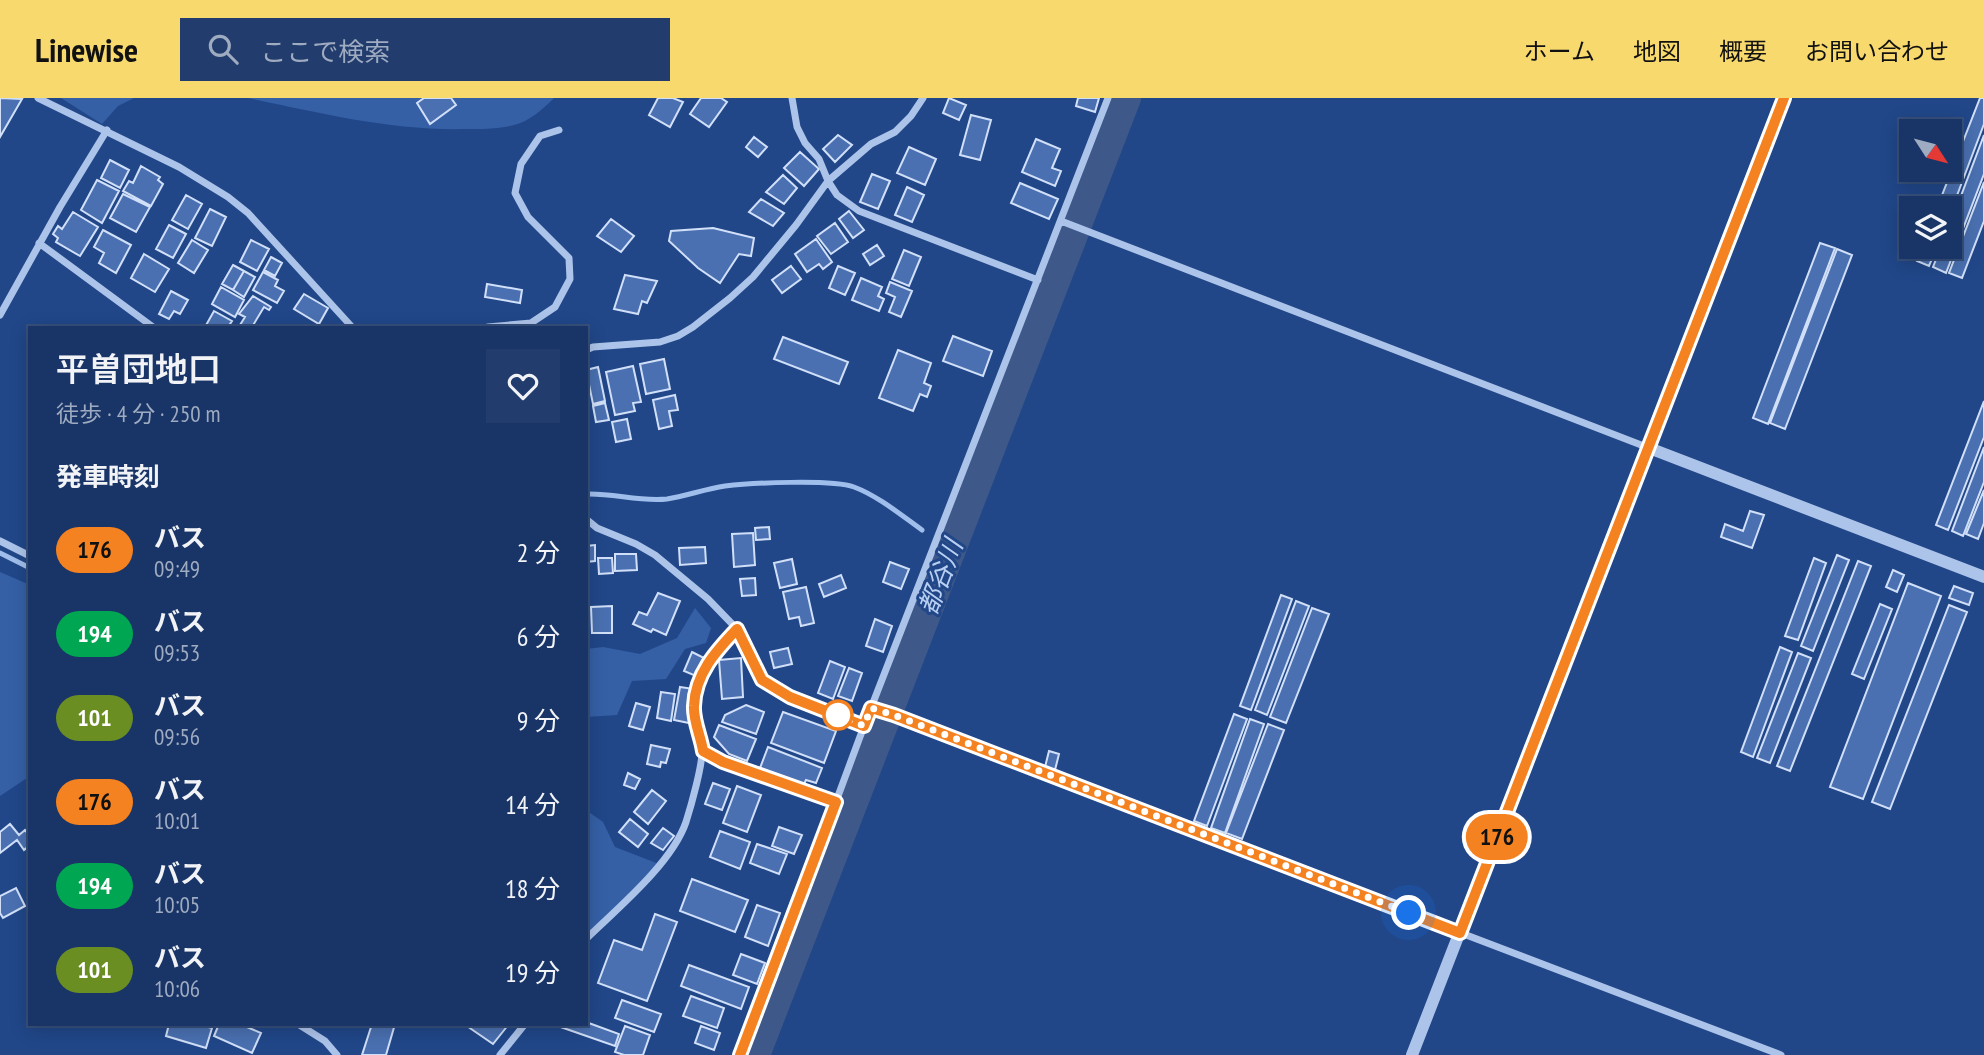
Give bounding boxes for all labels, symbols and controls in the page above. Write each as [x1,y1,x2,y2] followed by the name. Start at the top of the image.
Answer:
[180,18,670,81] search box
[35,28,138,71] text: Linewise
[204,30,242,68] icon: search
[260,35,390,68] text: ここで検索
[1524,36,1595,67] text: ホーム
[1633,36,1681,67] text: 地図
[1719,36,1767,67] text: 概要
[1805,36,1949,67] text: お問い合わせ
[1899,119,1962,182] north arrow
[1899,119,1962,259] map controls
[1899,196,1962,259] button: layers
[56,347,221,390] text: 平曽団地口
[486,349,560,423] button: heart
[56,399,220,428] text: 徒歩 · 4 分 · 250 m
[56,460,160,493] text: 発車時刻
[154,521,206,554] text: バス
[911,532,970,619] water label: 都谷川
[77,534,112,565] text: 176
[517,536,560,569] text: 2 分
[154,554,200,583] text: 09:49
[154,605,206,638] text: バス
[77,618,112,649] text: 194
[517,620,560,653] text: 6 分
[154,638,200,667] text: 09:53
[154,689,206,722] text: バス
[823,700,853,730] unlabelled marker
[77,702,112,733] text: 101
[517,704,560,737] text: 9 分
[154,722,200,751] text: 09:56
[154,773,206,806] text: バス
[77,786,112,817] text: 176
[505,788,560,821] text: 14 分
[154,806,200,835] text: 10:01
[1457,814,1537,860] line badge: 176
[1480,821,1514,852] text: 176
[154,857,206,890] text: バス
[77,870,112,901] text: 194
[505,872,560,905] text: 18 分
[154,890,200,919] text: 10:05
[1391,895,1426,930] your location
[154,941,206,974] text: バス
[77,954,112,985] text: 101
[505,956,560,989] text: 19 分
[154,974,200,1003] text: 10:06

